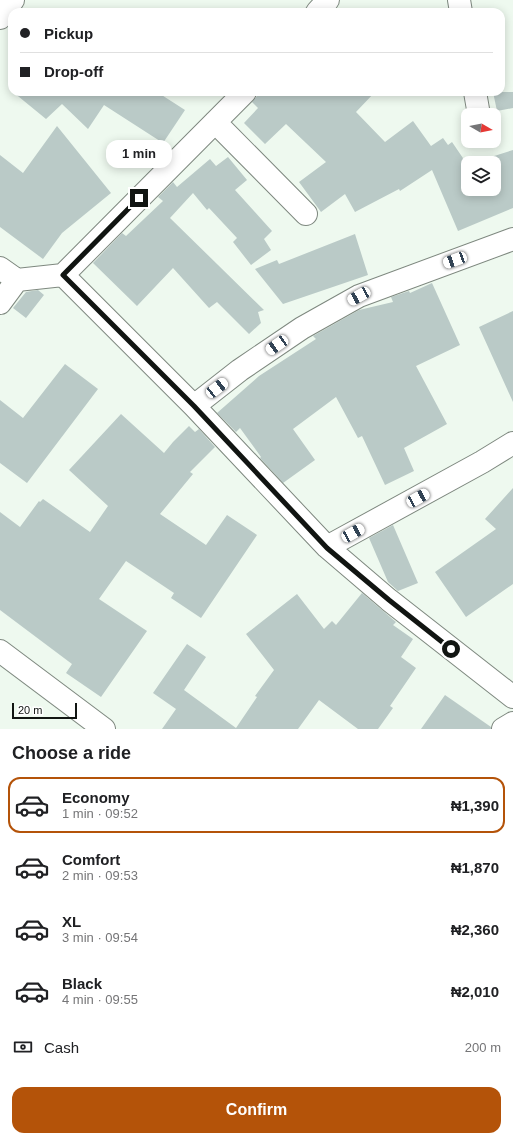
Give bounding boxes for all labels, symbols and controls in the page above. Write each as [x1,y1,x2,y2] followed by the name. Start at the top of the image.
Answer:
[44,25,93,42] text: Pickup
[44,63,103,80] text: Drop-off
[461,108,501,148] north arrow
[461,108,501,196] map controls
[106,140,172,168] callout: 1 min
[122,146,156,161] text: 1 min
[461,156,501,196] button: layers
[130,189,148,207] route end
[442,250,468,270] car
[346,285,372,307] car
[264,333,290,357] car
[204,376,230,400] car
[405,487,431,509] car
[340,522,366,544] car
[442,640,460,658] route start
[12,701,77,720] scale bar
[18,704,42,716] text: 20 m
[12,743,131,763] text: Choose a ride
[14,787,50,823] icon: car
[62,789,130,806] text: Economy
[451,797,499,814] text: ₦1,390
[62,806,138,821] text: 1 min · 09:52
[14,849,50,885] icon: car
[62,851,120,868] text: Comfort
[451,859,499,876] text: ₦1,870
[62,868,138,883] text: 2 min · 09:53
[14,911,50,947] icon: car
[62,913,81,930] text: XL
[451,921,499,938] text: ₦2,360
[62,930,138,945] text: 3 min · 09:54
[14,973,50,1009] icon: car
[62,975,102,992] text: Black
[451,983,499,1000] text: ₦2,010
[62,992,138,1007] text: 4 min · 09:55
[12,1036,34,1058] icon: cash
[44,1039,79,1056] text: Cash
[465,1040,501,1055] text: 200 m
[12,1087,501,1133] button: Confirm

